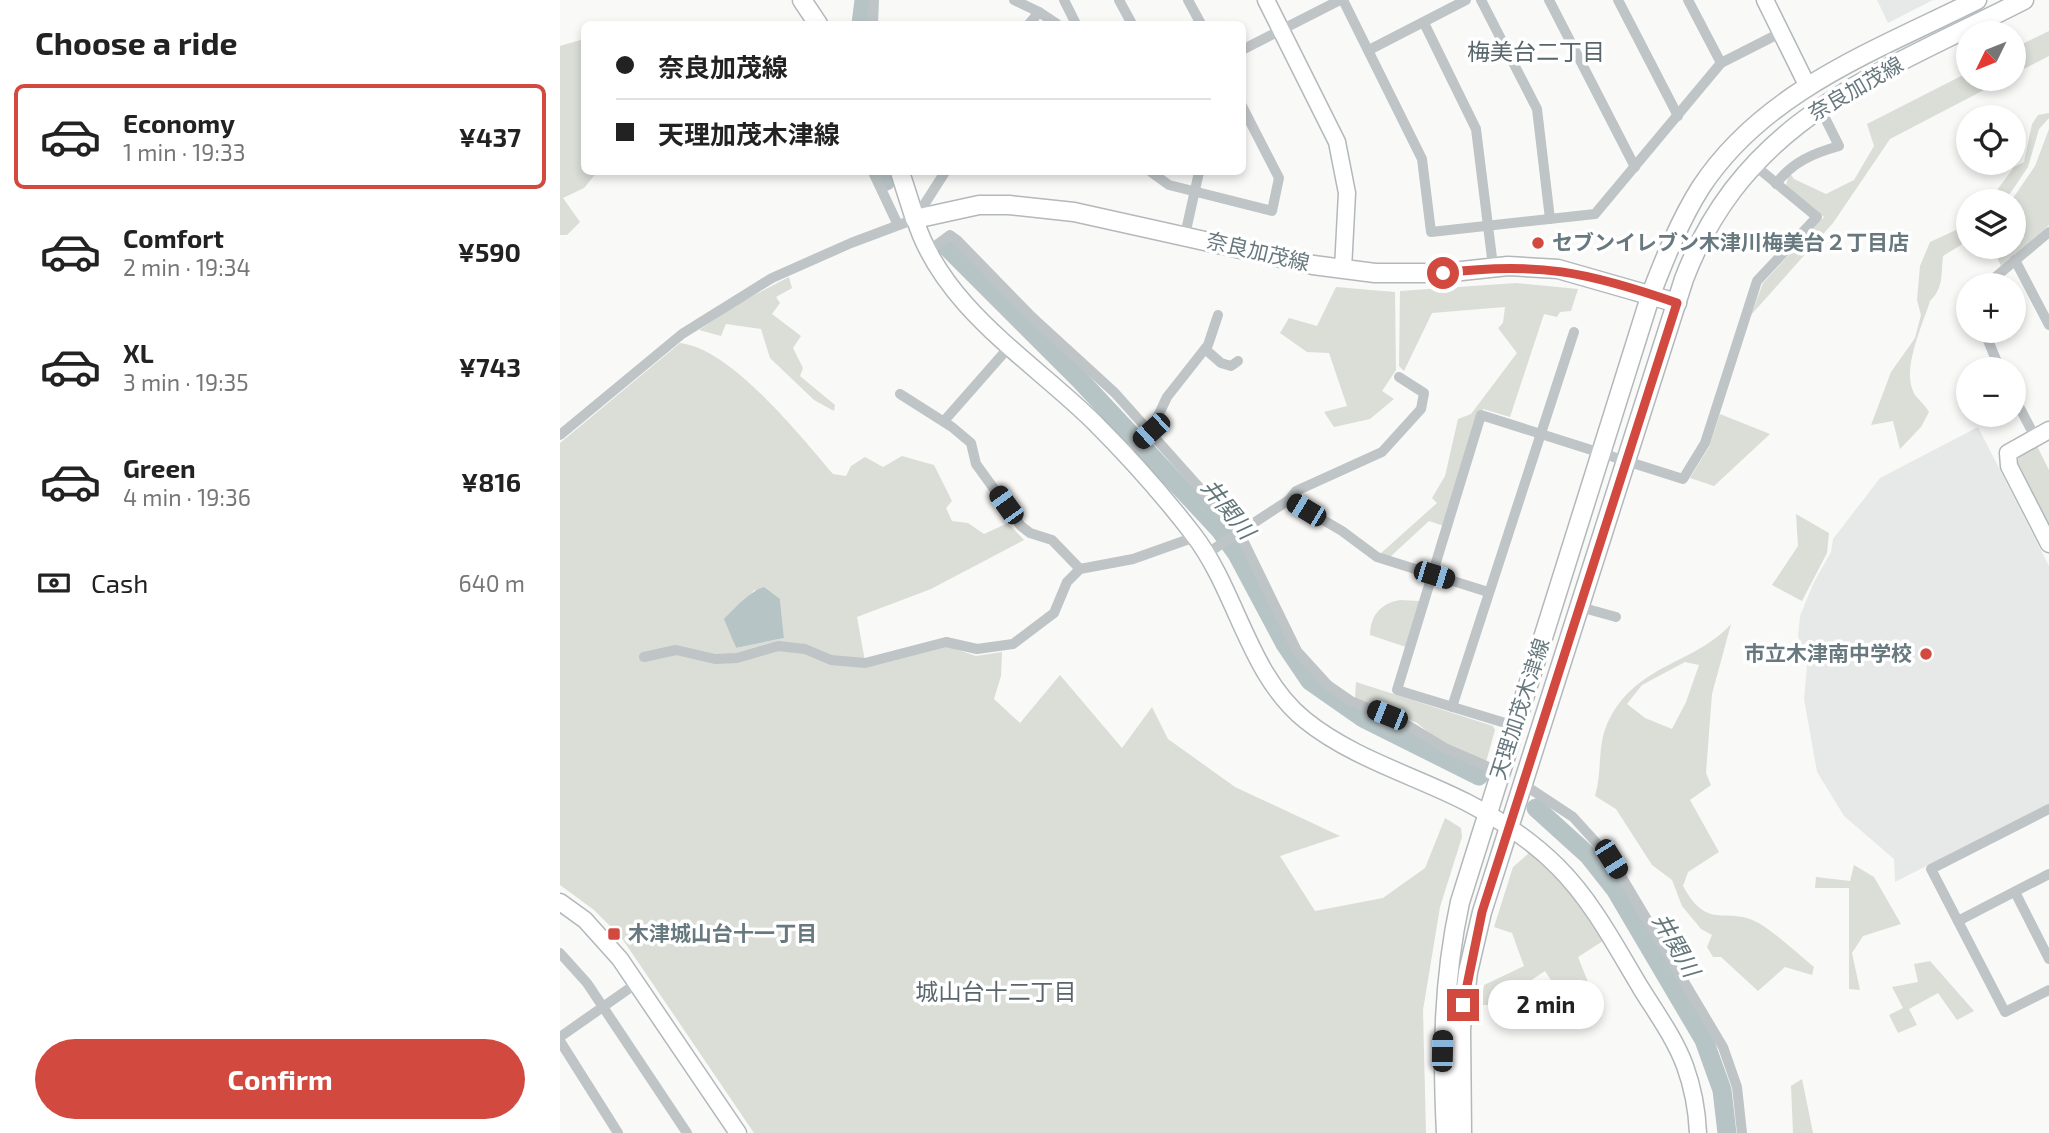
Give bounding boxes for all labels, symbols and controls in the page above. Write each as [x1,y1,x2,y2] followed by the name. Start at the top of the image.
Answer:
[1956,21,2026,91] north arrow
[1956,21,2026,427] map controls
[35,23,238,61] text: Choose a ride
[1467,37,1605,65] district label: 梅美台二丁目
[658,51,788,82] text: 奈良加茂線
[1804,51,1907,125] street label: 奈良加茂線
[39,105,102,168] icon: car
[1956,105,2026,175] button: locate
[123,107,235,138] text: Economy
[658,118,840,149] text: 天理加茂木津線
[459,121,521,152] text: ¥437
[123,138,246,166] text: 1 min · 19:33
[1956,189,2026,259] button: layers
[39,220,102,283] icon: car
[123,222,224,253] text: Comfort
[1204,227,1312,275] street label: 奈良加茂線
[1552,229,1909,254] place label: セブンイレブン木津川梅美台２丁目店
[1530,235,1546,251] marker: セブンイレブン木津川梅美台２丁目店
[458,236,521,267] text: ¥590
[123,253,251,281] text: 2 min · 19:34
[1427,257,1459,289] route start
[1956,273,2026,343] button: +
[39,335,102,398] icon: car
[123,337,154,368] text: XL
[459,351,521,382] text: ¥743
[1956,357,2026,427] button: −
[123,368,249,396] text: 3 min · 19:35
[1129,409,1174,453] car
[39,450,102,513] icon: car
[123,452,196,483] text: Green
[461,466,521,497] text: ¥816
[1196,473,1263,546] water label: 井関川
[986,482,1027,528] car
[123,483,251,511] text: 4 min · 19:36
[1283,490,1330,530] car
[1411,559,1458,591] car
[35,564,73,602] icon: cash
[91,567,148,598] text: Cash
[459,569,525,597] text: 640 m
[1484,635,1553,782] street label: 天理加茂木津線
[1744,640,1912,665] place label: 市立木津南中学校
[1918,646,1934,662] marker: 市立木津南中学校
[1364,697,1411,733] car
[1591,836,1632,882] car
[1647,908,1708,984] water label: 井関川
[628,920,817,945] place label: 木津城山台十一丁目
[606,926,622,942] marker: 木津城山台十一丁目
[916,977,1077,1005] district label: 城山台十二丁目
[1488,981,1603,1030] callout: 2 min
[1447,989,1479,1021] route end
[1517,990,1575,1018] text: 2 min
[1432,1030,1453,1072] car
[35,1039,525,1119] button: Confirm

